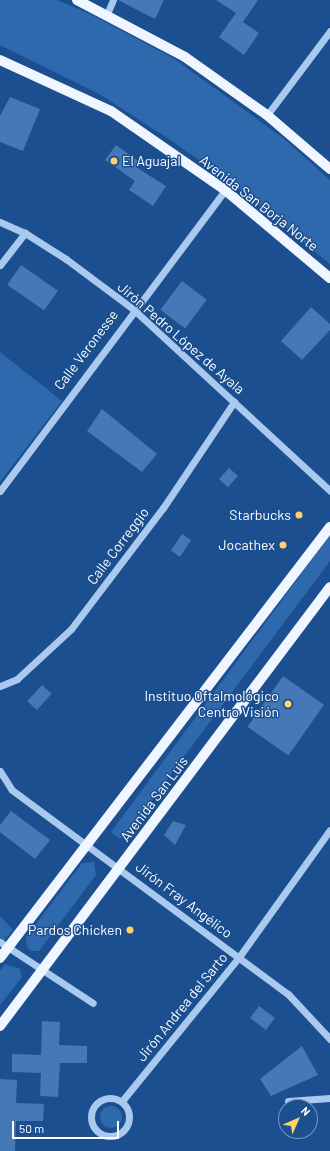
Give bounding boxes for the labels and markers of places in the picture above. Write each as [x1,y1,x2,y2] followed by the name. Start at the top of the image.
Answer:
[122,153,181,169] place label: El Aguajal
[109,156,119,166] marker: El Aguajal
[229,507,291,523] place label: Starbucks
[294,510,304,520] marker: Starbucks
[218,537,275,553] place label: Jocathex
[278,540,288,550] marker: Jocathex
[144,688,279,720] place label: Instituo Oftalmológico Centro Visión
[282,698,294,710] marker: Instituo Oftalmológico Centro Visión
[28,922,122,938] place label: Pardos Chicken
[125,925,135,935] marker: Pardos Chicken

